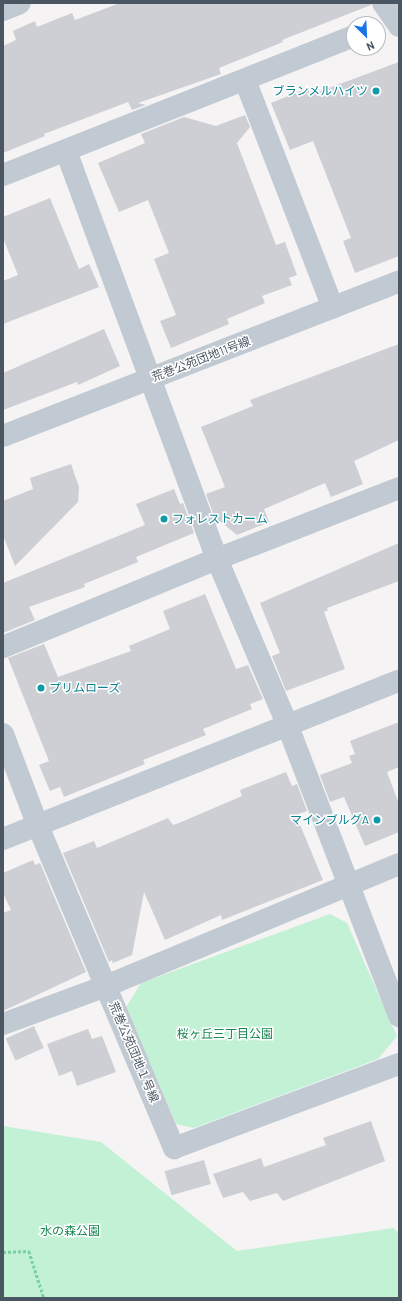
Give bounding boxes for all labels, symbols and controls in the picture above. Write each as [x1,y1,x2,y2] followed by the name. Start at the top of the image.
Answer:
[346,16,386,56] north arrow
[365,39,377,54] text: N
[272,84,368,98] place label: ブランメルハイツ
[371,86,381,96] marker: ブランメルハイツ
[150,334,252,384] street label: 荒巻公苑団地11号線
[172,512,268,526] place label: フォレストカーム
[159,514,169,524] marker: フォレストカーム
[49,681,121,695] place label: プリムローズ
[36,683,46,693] marker: プリムローズ
[290,813,369,827] place label: マインブルグA
[372,815,382,825] marker: マインブルグA
[106,999,162,1105] street label: 荒巻公苑団地１号線
[177,1027,273,1041] park label: 桜ヶ丘三丁目公園
[40,1224,100,1238] park label: 水の森公園

